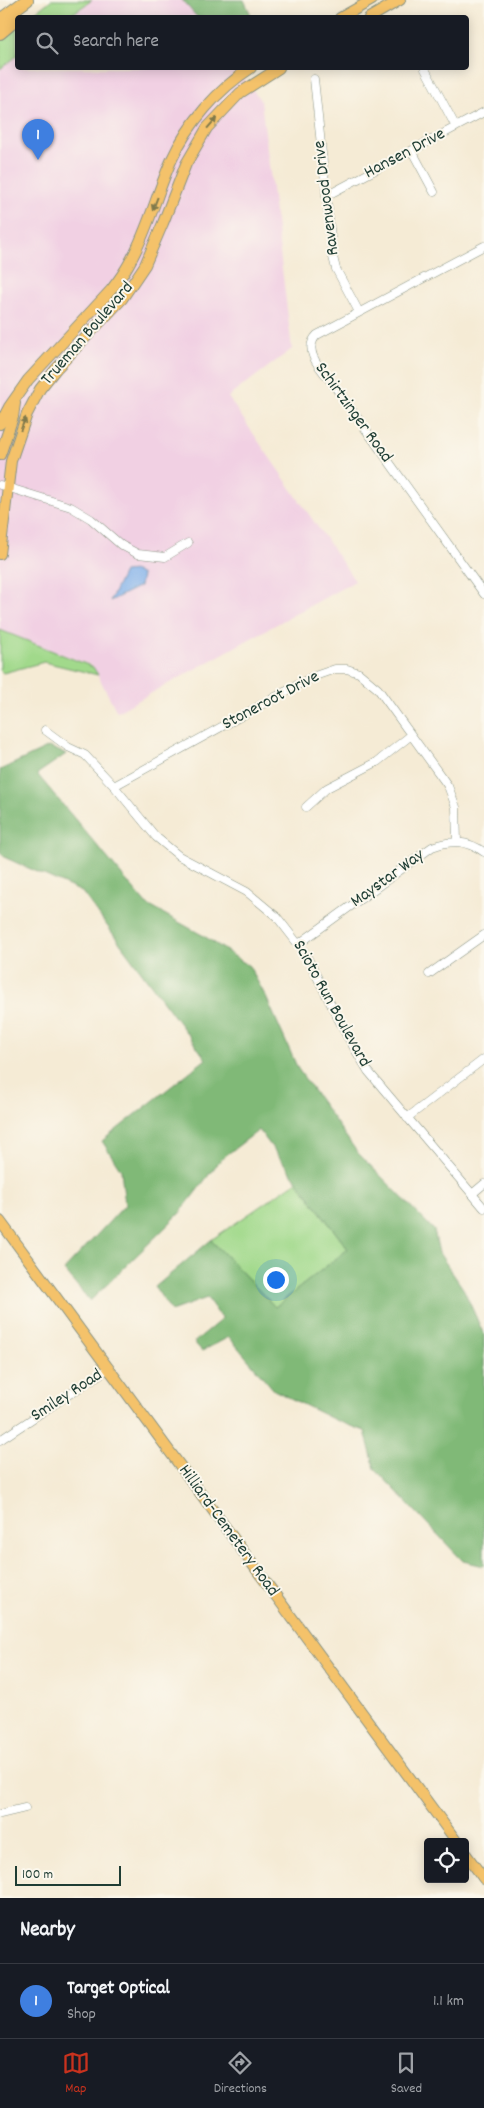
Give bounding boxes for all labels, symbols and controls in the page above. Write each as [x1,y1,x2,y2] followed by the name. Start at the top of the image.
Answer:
[15,15,469,70] search box
[33,29,61,57] icon: search
[73,29,159,56] text: Search here
[206,116,217,129] one-way arrow
[22,119,54,160] pin: 1
[360,122,450,186] street label: Hansen Drive
[308,139,346,257] street label: Ravenwood Drive
[151,197,159,212] one-way arrow
[36,277,140,391] street label: Trueman Boulevard
[308,358,398,468] street label: Schirtzinger Road
[19,416,27,431] one-way arrow
[218,665,324,737] street label: Stoneroot Drive
[346,843,431,914] street label: Maystar Way
[286,936,376,1072] street label: Scioto Run Boulevard
[263,1267,289,1293] your location
[26,1363,108,1429] street label: Smiley Road
[172,1460,284,1602] street label: Hilliard-Cemetery Road
[424,1838,469,1883] map controls
[424,1838,469,1883] button: locate
[15,1863,121,1886] scale bar
[22,1865,53,1885] text: 100 m
[20,1916,75,1946] text: Nearby
[67,1976,170,2003] text: Target Optical
[34,1990,38,2013] text: 1
[433,1990,464,2013] text: 1.1 km
[67,2003,96,2026] text: Shop
[62,2049,90,2099] tab: Map
[214,2049,267,2099] tab: Directions
[391,2049,422,2099] tab: Saved

